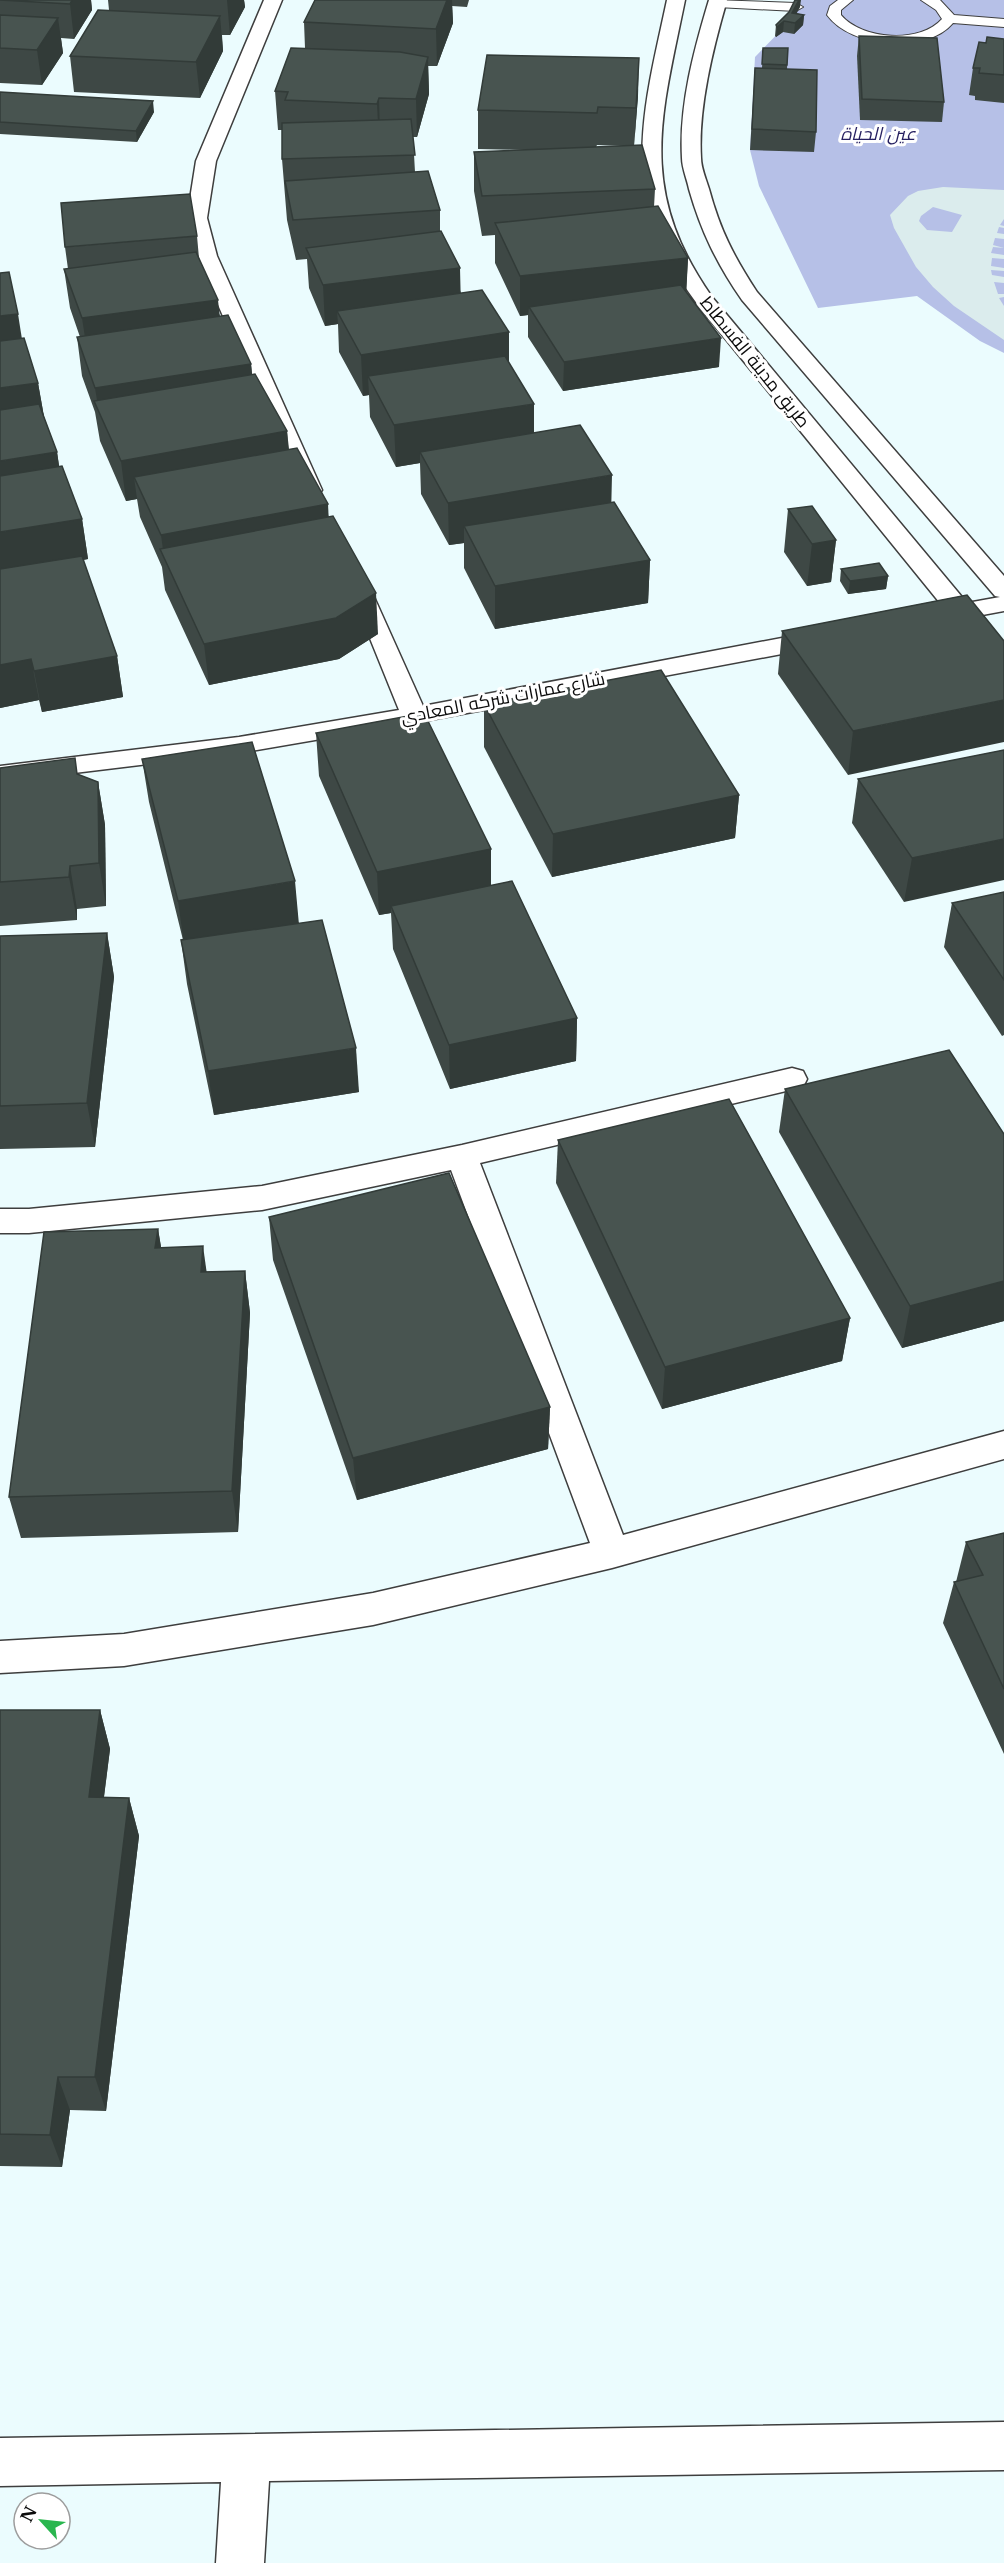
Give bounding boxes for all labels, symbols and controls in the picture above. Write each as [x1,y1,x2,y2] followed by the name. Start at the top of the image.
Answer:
[840,123,917,145] park label: عين الحياة
[695,292,815,433] street label: طريق مدينة الفسطاط
[399,667,607,732] street label: شارع عمارات شركه المعادي
[12,2491,72,2551] north arrow
[16,2503,41,2525] text: N

